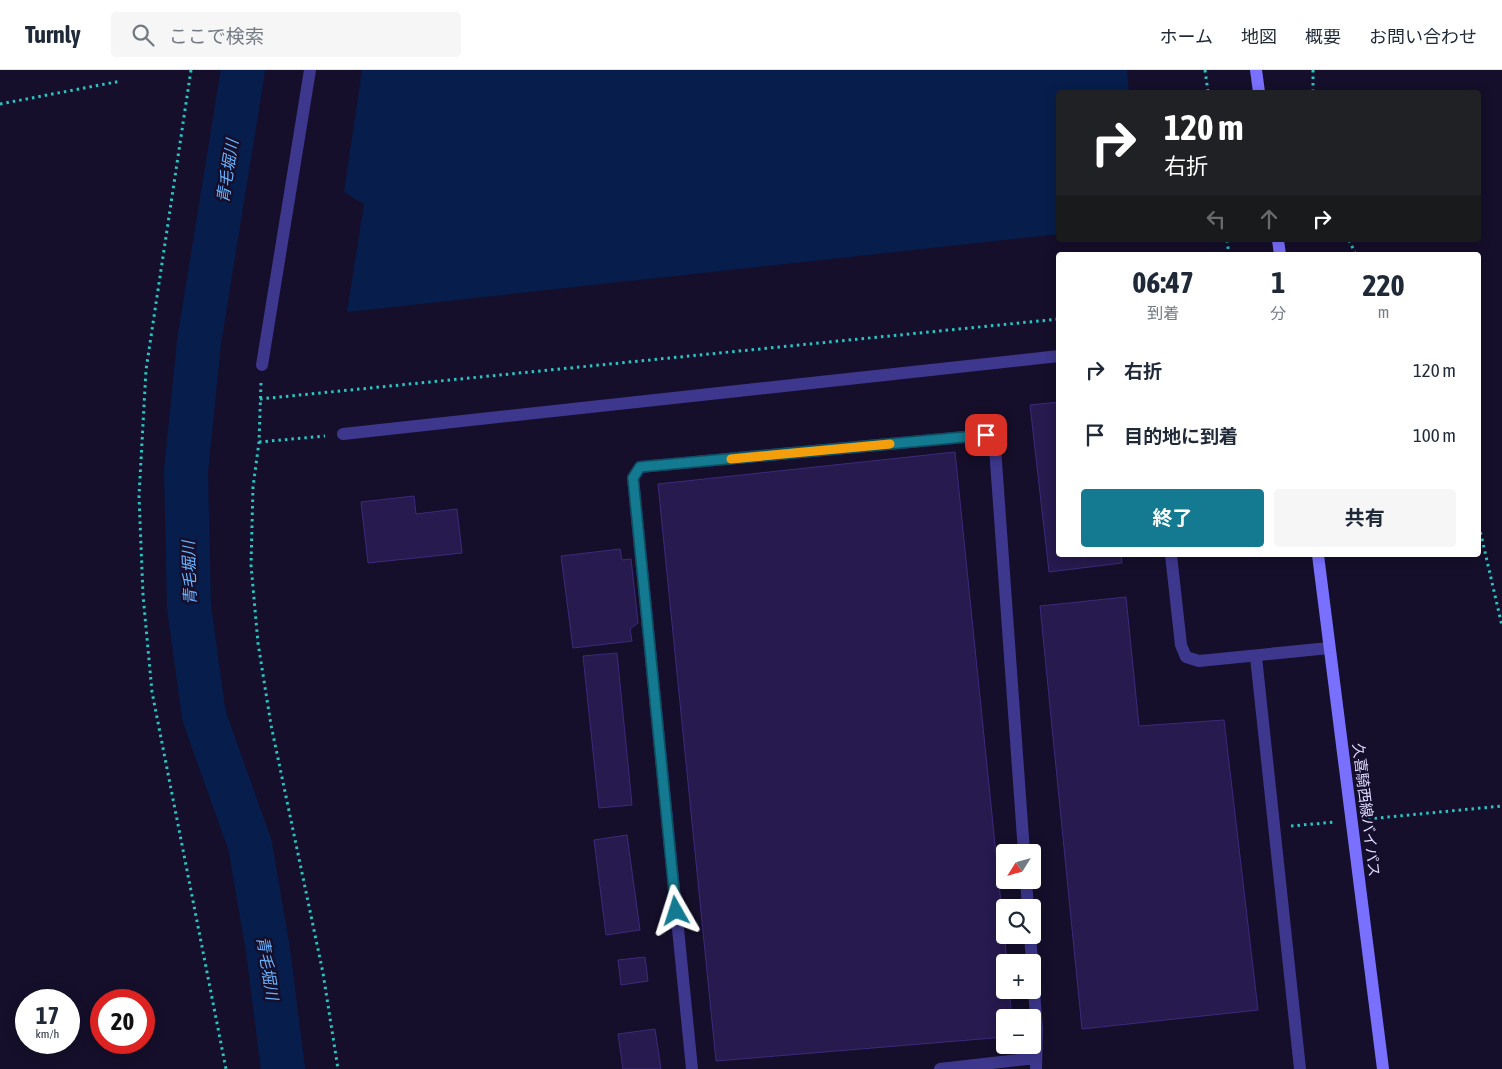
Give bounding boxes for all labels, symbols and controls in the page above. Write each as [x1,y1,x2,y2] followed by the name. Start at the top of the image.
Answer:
[111,12,461,57] search box
[25,21,81,48] text: Turnly
[129,21,157,49] icon: search
[169,25,264,47] text: ここで検索
[1160,26,1213,47] text: ホーム
[1241,26,1277,47] text: 地図
[1305,26,1341,47] text: 概要
[1369,26,1477,47] text: お問い合わせ
[1164,107,1243,147] text: 120 m
[1081,110,1146,175] icon: right
[213,136,241,204] water label: 青毛堀川
[1164,153,1208,179] text: 右折
[1202,205,1230,233] icon: left
[1255,205,1283,233] icon: ahead
[1308,205,1336,233] icon: right
[1132,265,1194,299] text: 06:47
[1271,265,1285,299] text: 1
[1362,268,1405,302] text: 220
[1378,303,1389,321] text: m
[1147,304,1179,322] text: 到着
[1270,304,1286,322] text: 分
[1081,356,1109,384] icon: right
[1413,359,1456,381] text: 120 m
[1124,360,1162,382] text: 右折
[965,414,1007,456] pin
[972,421,1000,449] icon: arrive
[1081,421,1109,449] icon: arrive
[1413,424,1456,446] text: 100 m
[1124,425,1238,447] text: 目的地に到着
[1081,489,1264,547] button: 終了
[1274,489,1456,547] button: 共有
[179,539,199,605] water label: 青毛堀川
[1350,742,1383,878] street label: 久喜騎西線バイパス
[996,844,1041,889] north arrow
[996,844,1041,1054] map controls
[649,884,701,936] position arrow
[996,899,1041,944] button: search
[254,935,282,1003] water label: 青毛堀川
[996,954,1041,999] button: +
[90,989,155,1054] speed limit sign: 20
[36,1001,59,1029] text: 17
[996,1009,1041,1054] button: −
[36,1027,59,1041] text: km/h

